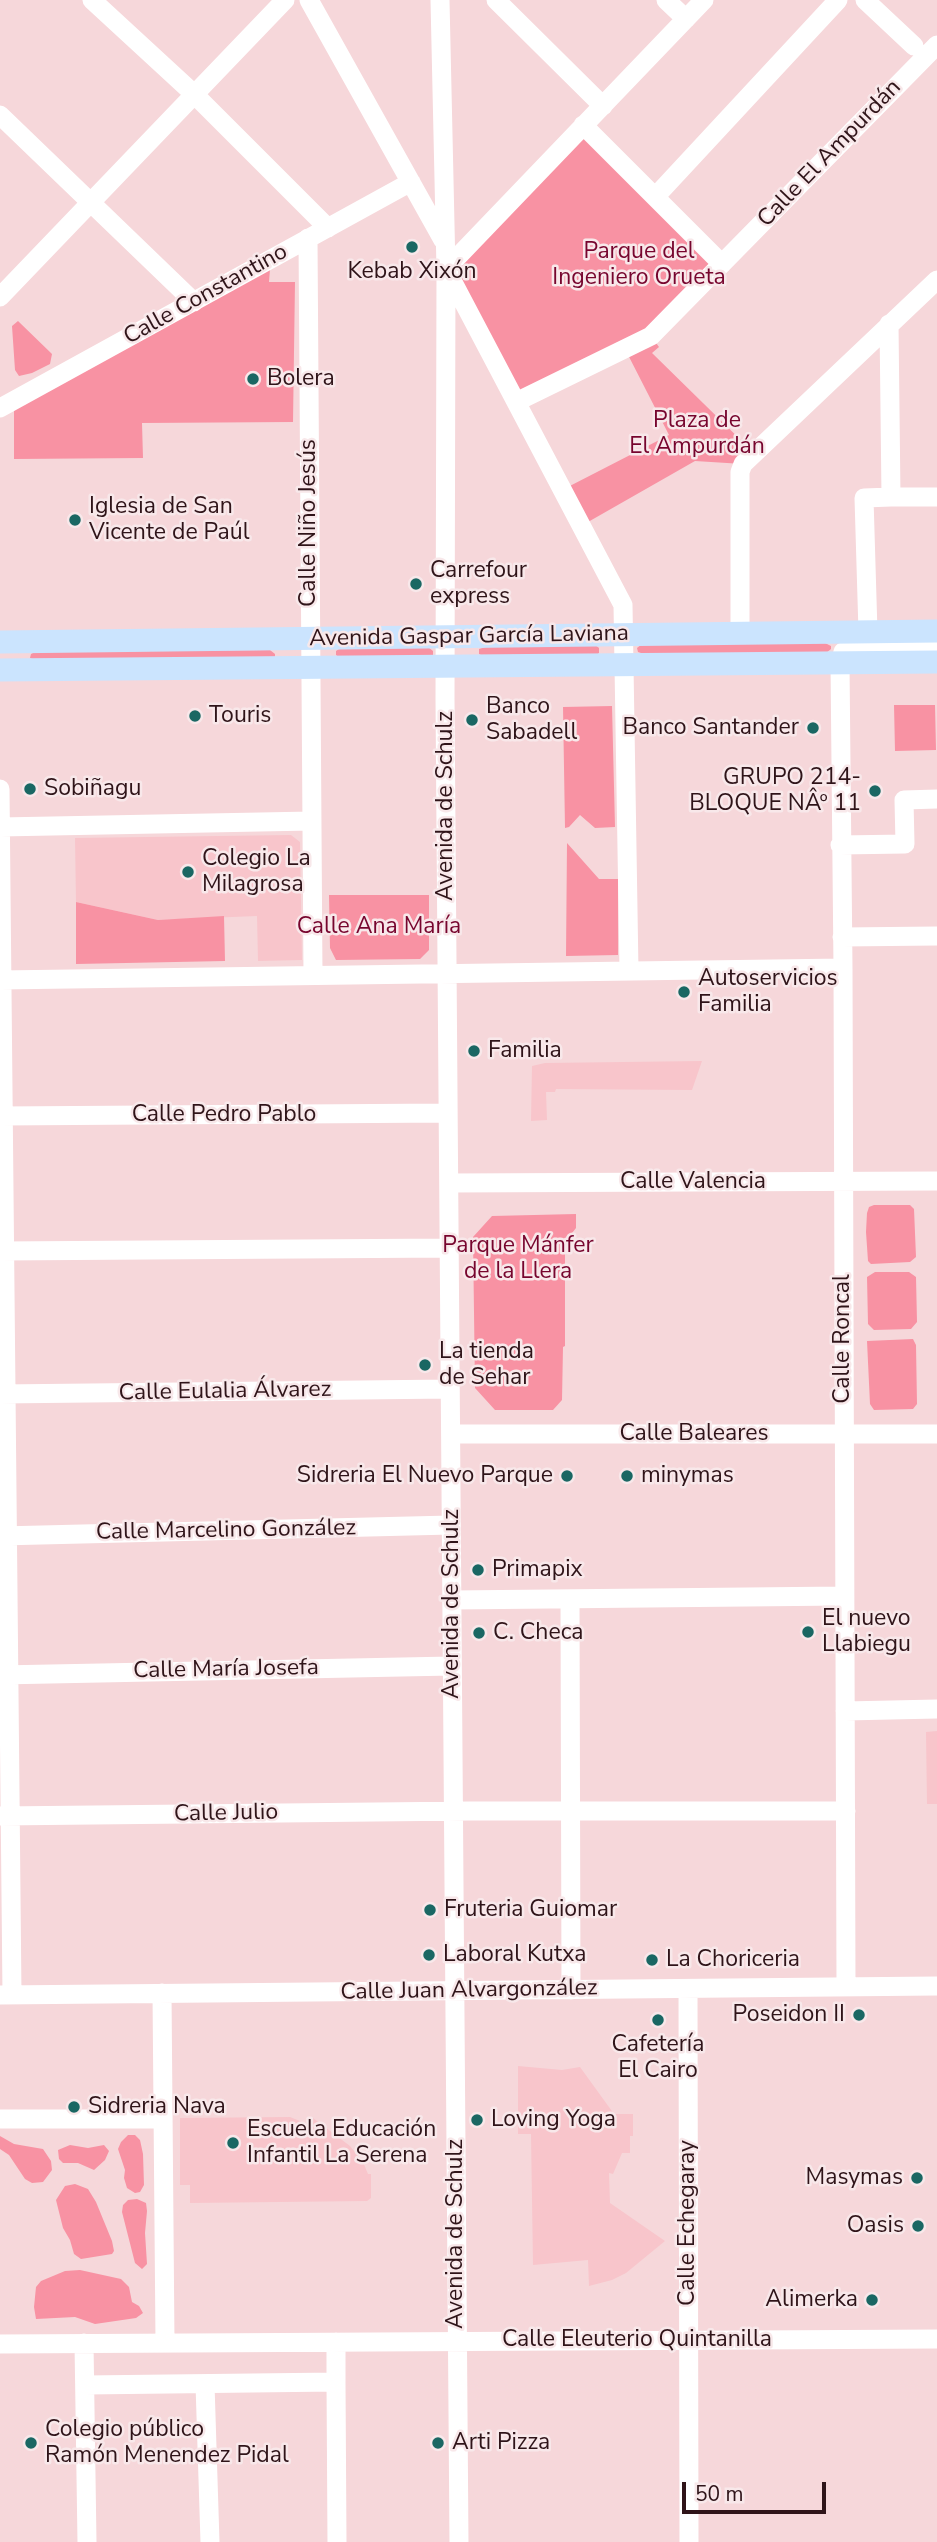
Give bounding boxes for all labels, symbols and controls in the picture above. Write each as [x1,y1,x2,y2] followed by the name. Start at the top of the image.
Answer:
[752,74,908,234] street label: Calle El Ampurdán
[552,238,726,292] park label: Parque del Ingeniero Orueta
[119,239,293,351] street label: Calle Constantino
[404,239,420,255] marker: Kebab Xixón
[347,258,477,286] place label: Kebab Xixón
[267,365,335,393] place label: Bolera
[245,371,261,387] marker: Bolera
[629,407,765,461] park label: Plaza de El Ampurdán
[295,439,323,607] street label: Calle Niño Jesús
[89,493,249,547] place label: Iglesia de San Vicente de Paúl
[67,512,83,528] marker: Iglesia de San Vicente de Paúl
[430,557,527,611] place label: Carrefour express
[408,576,424,592] marker: Carrefour express
[309,620,629,654] street label: Avenida Gaspar García Laviana
[486,693,577,747] place label: Banco Sabadell
[209,702,271,730] place label: Touris
[187,708,203,724] marker: Touris
[432,711,460,901] street label: Avenida de Schulz
[464,712,480,728] marker: Banco Sabadell
[622,714,799,742] place label: Banco Santander
[805,720,821,736] marker: Banco Santander
[689,764,861,818] place label: GRUPO 214- BLOQUE NÂº 11
[44,775,141,803] place label: Sobiñagu
[22,781,38,797] marker: Sobiñagu
[867,783,883,799] marker: GRUPO 214- BLOQUE NÂº 11
[202,845,311,899] place label: Colegio La Milagrosa
[180,864,196,880] marker: Colegio La Milagrosa
[297,913,461,941] park label: Calle Ana María
[698,965,838,1019] place label: Autoservicios Familia
[676,984,692,1000] marker: Autoservicios Familia
[488,1037,562,1065] place label: Familia
[466,1043,482,1059] marker: Familia
[132,1101,316,1129] street label: Calle Pedro Pablo
[620,1168,766,1196] street label: Calle Valencia
[442,1232,594,1286] park label: Parque Mánfer de la Llera
[829,1274,857,1404] street label: Calle Roncal
[439,1338,534,1392] place label: La tienda de Sehar
[417,1357,433,1373] marker: La tienda de Sehar
[119,1376,331,1408] street label: Calle Eulalia Álvarez
[619,1420,769,1448] street label: Calle Baleares
[297,1462,553,1490] place label: Sidreria El Nuevo Parque
[641,1462,734,1490] place label: minymas
[559,1468,575,1484] marker: Sidreria El Nuevo Parque
[619,1468,635,1484] marker: minymas
[438,1509,466,1699] street label: Avenida de Schulz
[96,1515,356,1547] street label: Calle Marcelino González
[492,1556,583,1584] place label: Primapix
[470,1562,486,1578] marker: Primapix
[822,1605,911,1659] place label: El nuevo Llabiegu
[493,1619,583,1647] place label: C. Checa
[800,1624,816,1640] marker: El nuevo Llabiegu
[471,1625,487,1641] marker: C. Checa
[133,1655,319,1685] street label: Calle María Josefa
[174,1799,278,1829] street label: Calle Julio
[444,1896,617,1924] place label: Fruteria Guiomar
[422,1902,438,1918] marker: Fruteria Guiomar
[443,1941,586,1969] place label: Laboral Kutxa
[666,1946,800,1974] place label: La Choriceria
[421,1947,437,1963] marker: Laboral Kutxa
[644,1952,660,1968] marker: La Choriceria
[340,1975,598,2007] street label: Calle Juan Alvargonzález
[733,2001,845,2029] place label: Poseidon II
[851,2007,867,2023] marker: Poseidon II
[650,2012,666,2028] marker: Cafetería El Cairo
[612,2031,704,2085] place label: Cafetería El Cairo
[88,2093,226,2121] place label: Sidreria Nava
[66,2099,82,2115] marker: Sidreria Nava
[491,2106,616,2134] place label: Loving Yoga
[469,2112,485,2128] marker: Loving Yoga
[247,2116,436,2170] place label: Escuela Educación Infantil La Serena
[225,2135,241,2151] marker: Escuela Educación Infantil La Serena
[442,2139,470,2329] street label: Avenida de Schulz
[674,2140,702,2306] street label: Calle Echegaray
[806,2164,903,2192] place label: Masymas
[909,2170,925,2186] marker: Masymas
[847,2212,904,2240] place label: Oasis
[910,2218,926,2234] marker: Oasis
[765,2286,858,2314] place label: Alimerka
[864,2292,880,2308] marker: Alimerka
[502,2326,772,2354] street label: Calle Eleuterio Quintanilla
[45,2416,289,2470] place label: Colegio público Ramón Menendez Pidal
[452,2429,550,2457] place label: Arti Pizza
[23,2435,39,2451] marker: Colegio público Ramón Menendez Pidal
[430,2435,446,2451] marker: Arti Pizza
[685,2468,828,2512] scale bar
[695,2480,744,2508] text: 50 m

